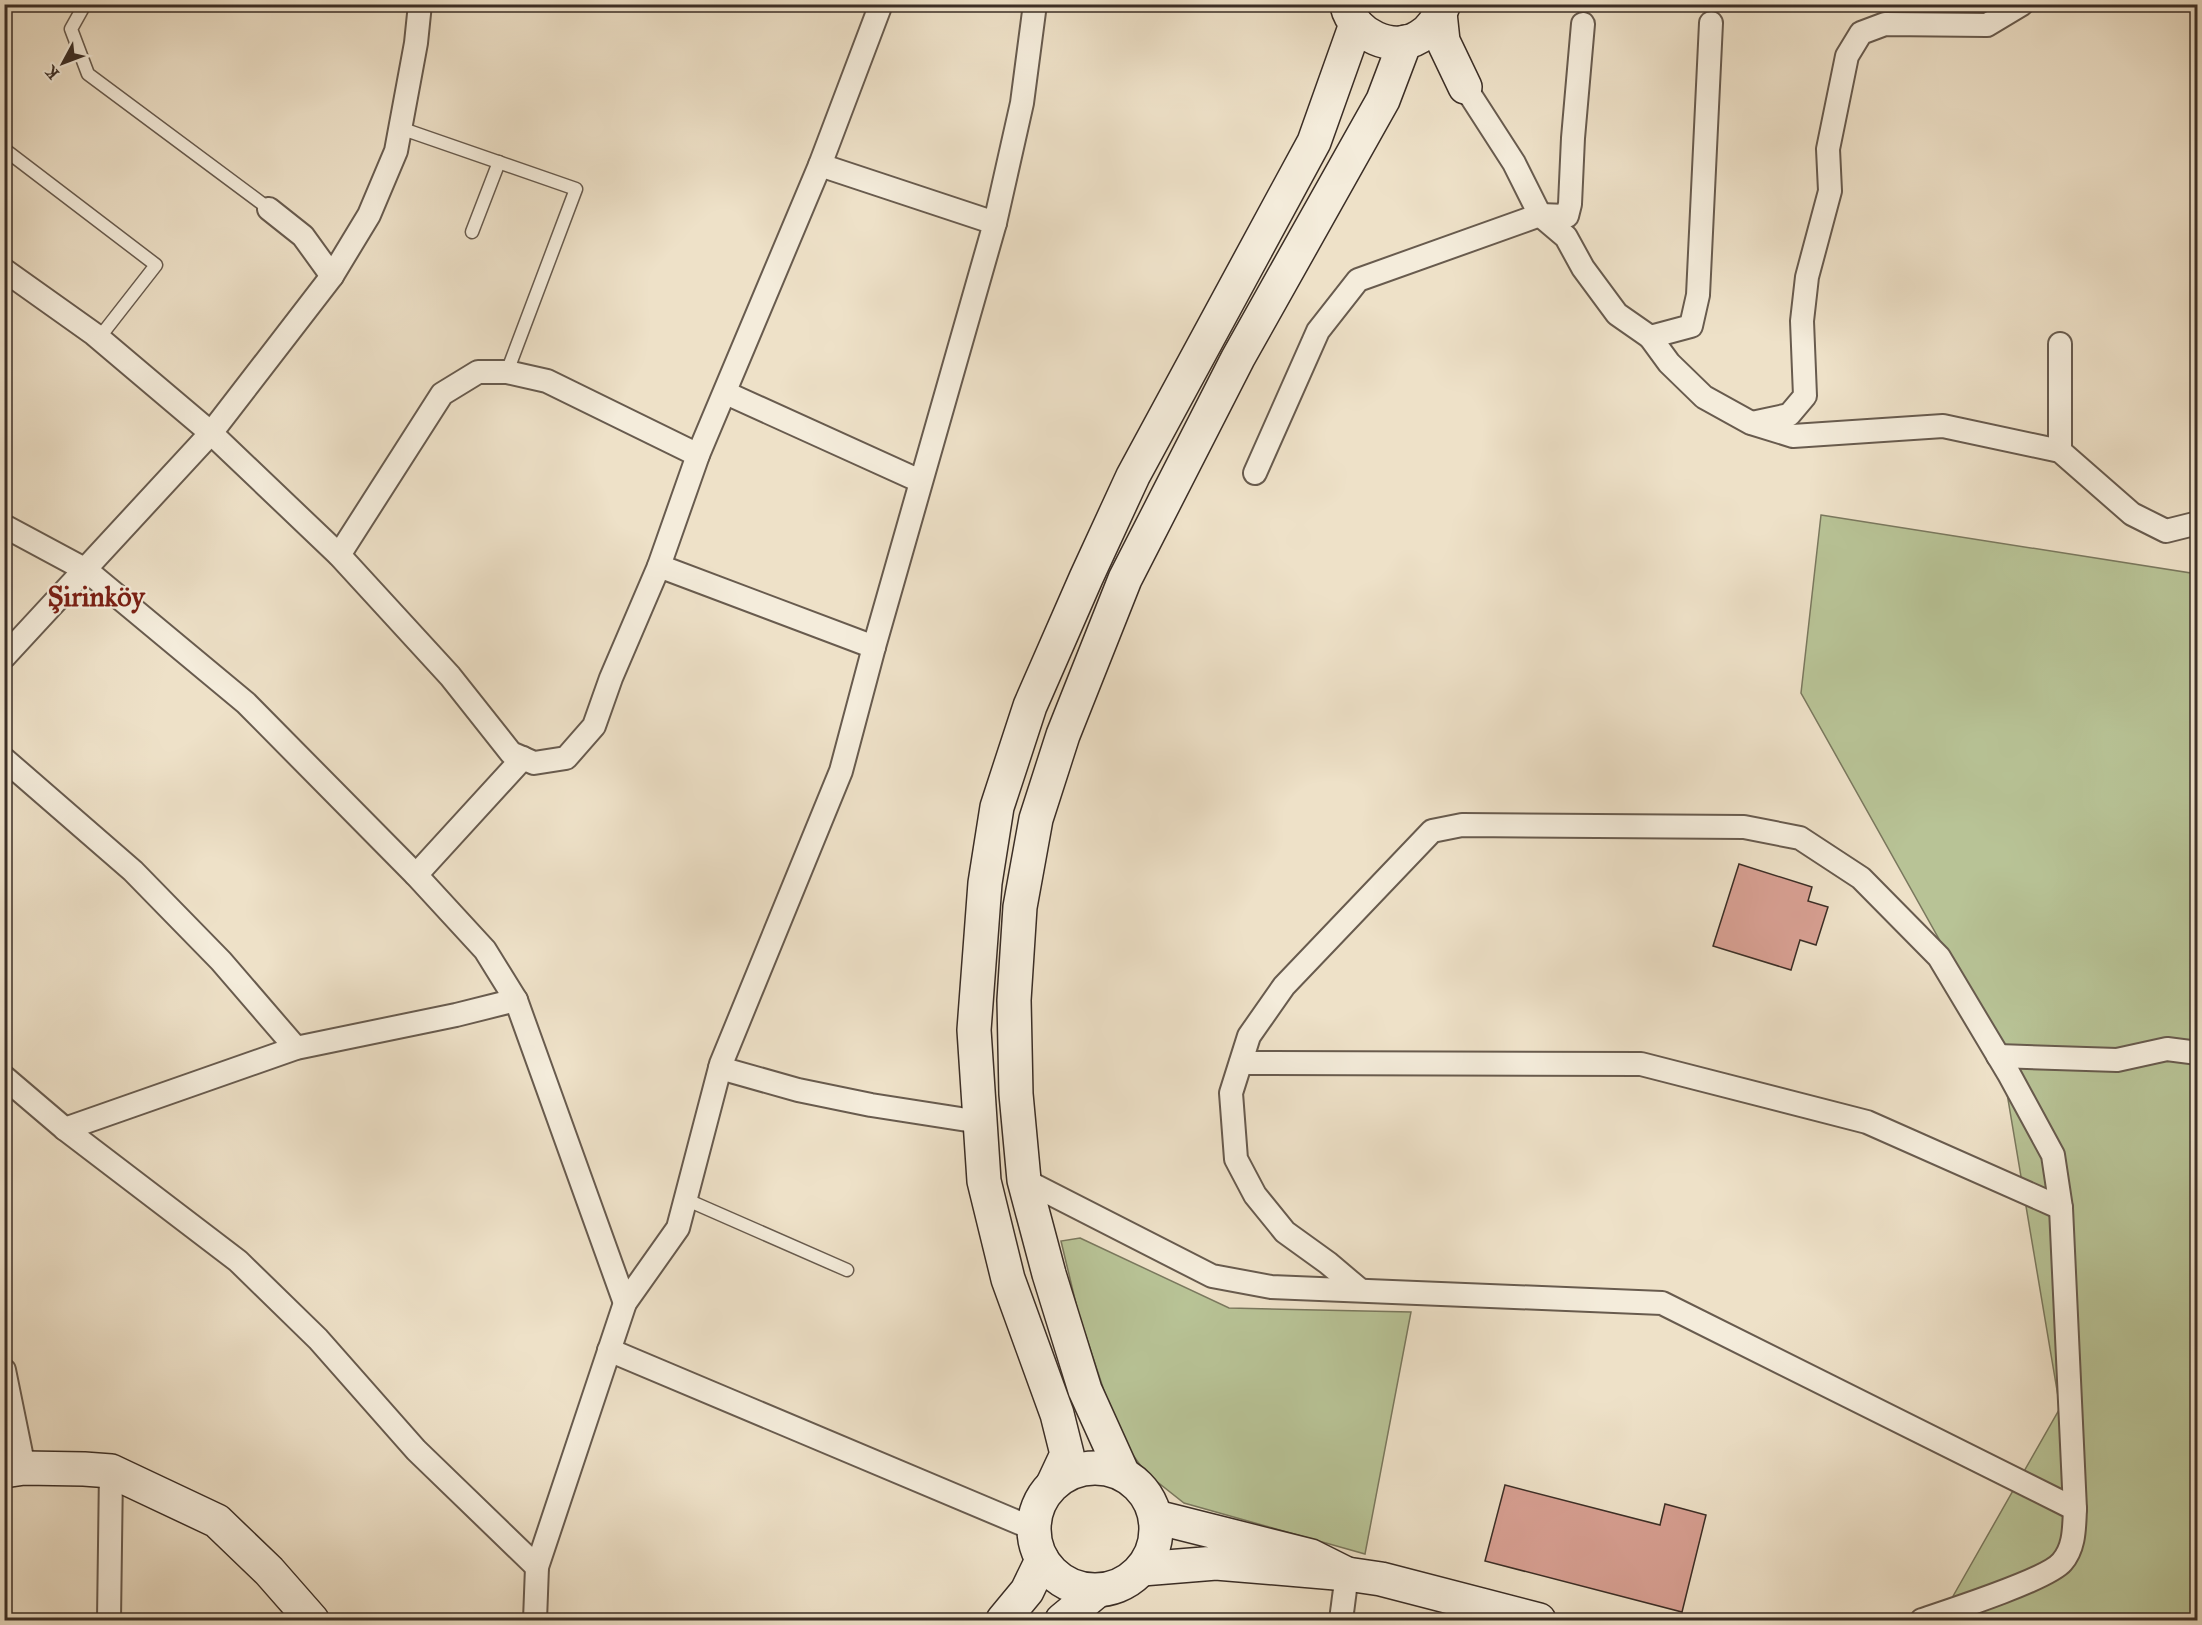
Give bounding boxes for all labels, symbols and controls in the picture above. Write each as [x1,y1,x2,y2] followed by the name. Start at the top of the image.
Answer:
[33,33,93,93] north arrow
[41,62,63,83] text: K
[47,579,145,614] district label: Şirinköy

